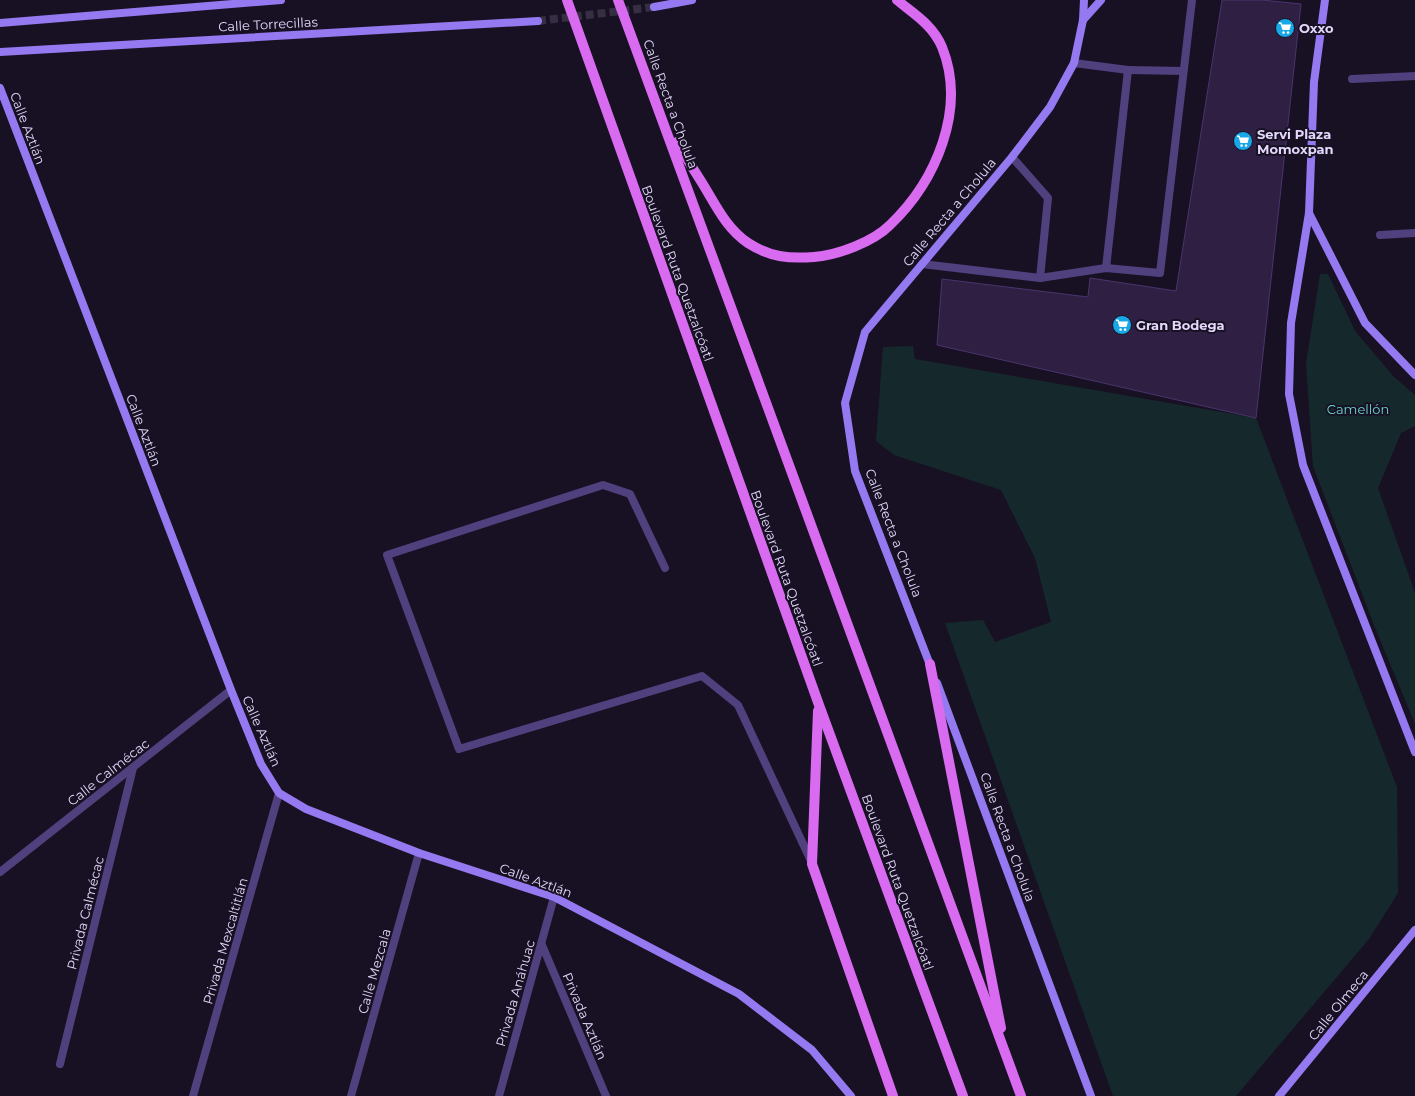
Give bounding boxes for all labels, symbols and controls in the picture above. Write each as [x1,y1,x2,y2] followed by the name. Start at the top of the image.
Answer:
[218,13,318,35] street label: Calle Torrecillas
[1274,17,1296,39] supermarket icon: Oxxo
[1299,20,1334,36] place label: Oxxo
[640,37,702,171] street label: Calle Recta a Cholula
[7,90,49,166] street label: Calle Aztlán
[1257,126,1334,157] place label: Servi Plaza Momoxpan
[1232,130,1254,152] supermarket icon: Servi Plaza Momoxpan
[899,155,999,269] street label: Calle Recta a Cholula
[639,183,717,363] street label: Boulevard Ruta Quetzalcóatl
[1111,314,1133,336] supermarket icon: Gran Bodega
[1136,317,1225,333] place label: Gran Bodega
[123,392,165,468] street label: Calle Aztlán
[1327,401,1389,417] park label: Camellón
[862,466,926,600] street label: Calle Recta a Cholula
[748,488,826,668] street label: Boulevard Ruta Quetzalcóatl
[239,693,285,769] street label: Calle Aztlán
[64,735,152,809] street label: Calle Calmécac
[977,770,1039,904] street label: Calle Recta a Cholula
[859,792,937,972] street label: Boulevard Ruta Quetzalcóatl
[63,855,107,971] street label: Privada Calmécac
[497,859,575,901] street label: Calle Aztlán
[199,876,251,1006] street label: Privada Mexcaltitlán
[354,927,394,1015] street label: Calle Mezcala
[492,938,538,1048] street label: Privada Anáhuac
[1305,967,1371,1043] street label: Calle Olmeca
[559,970,611,1062] street label: Privada Aztlán

